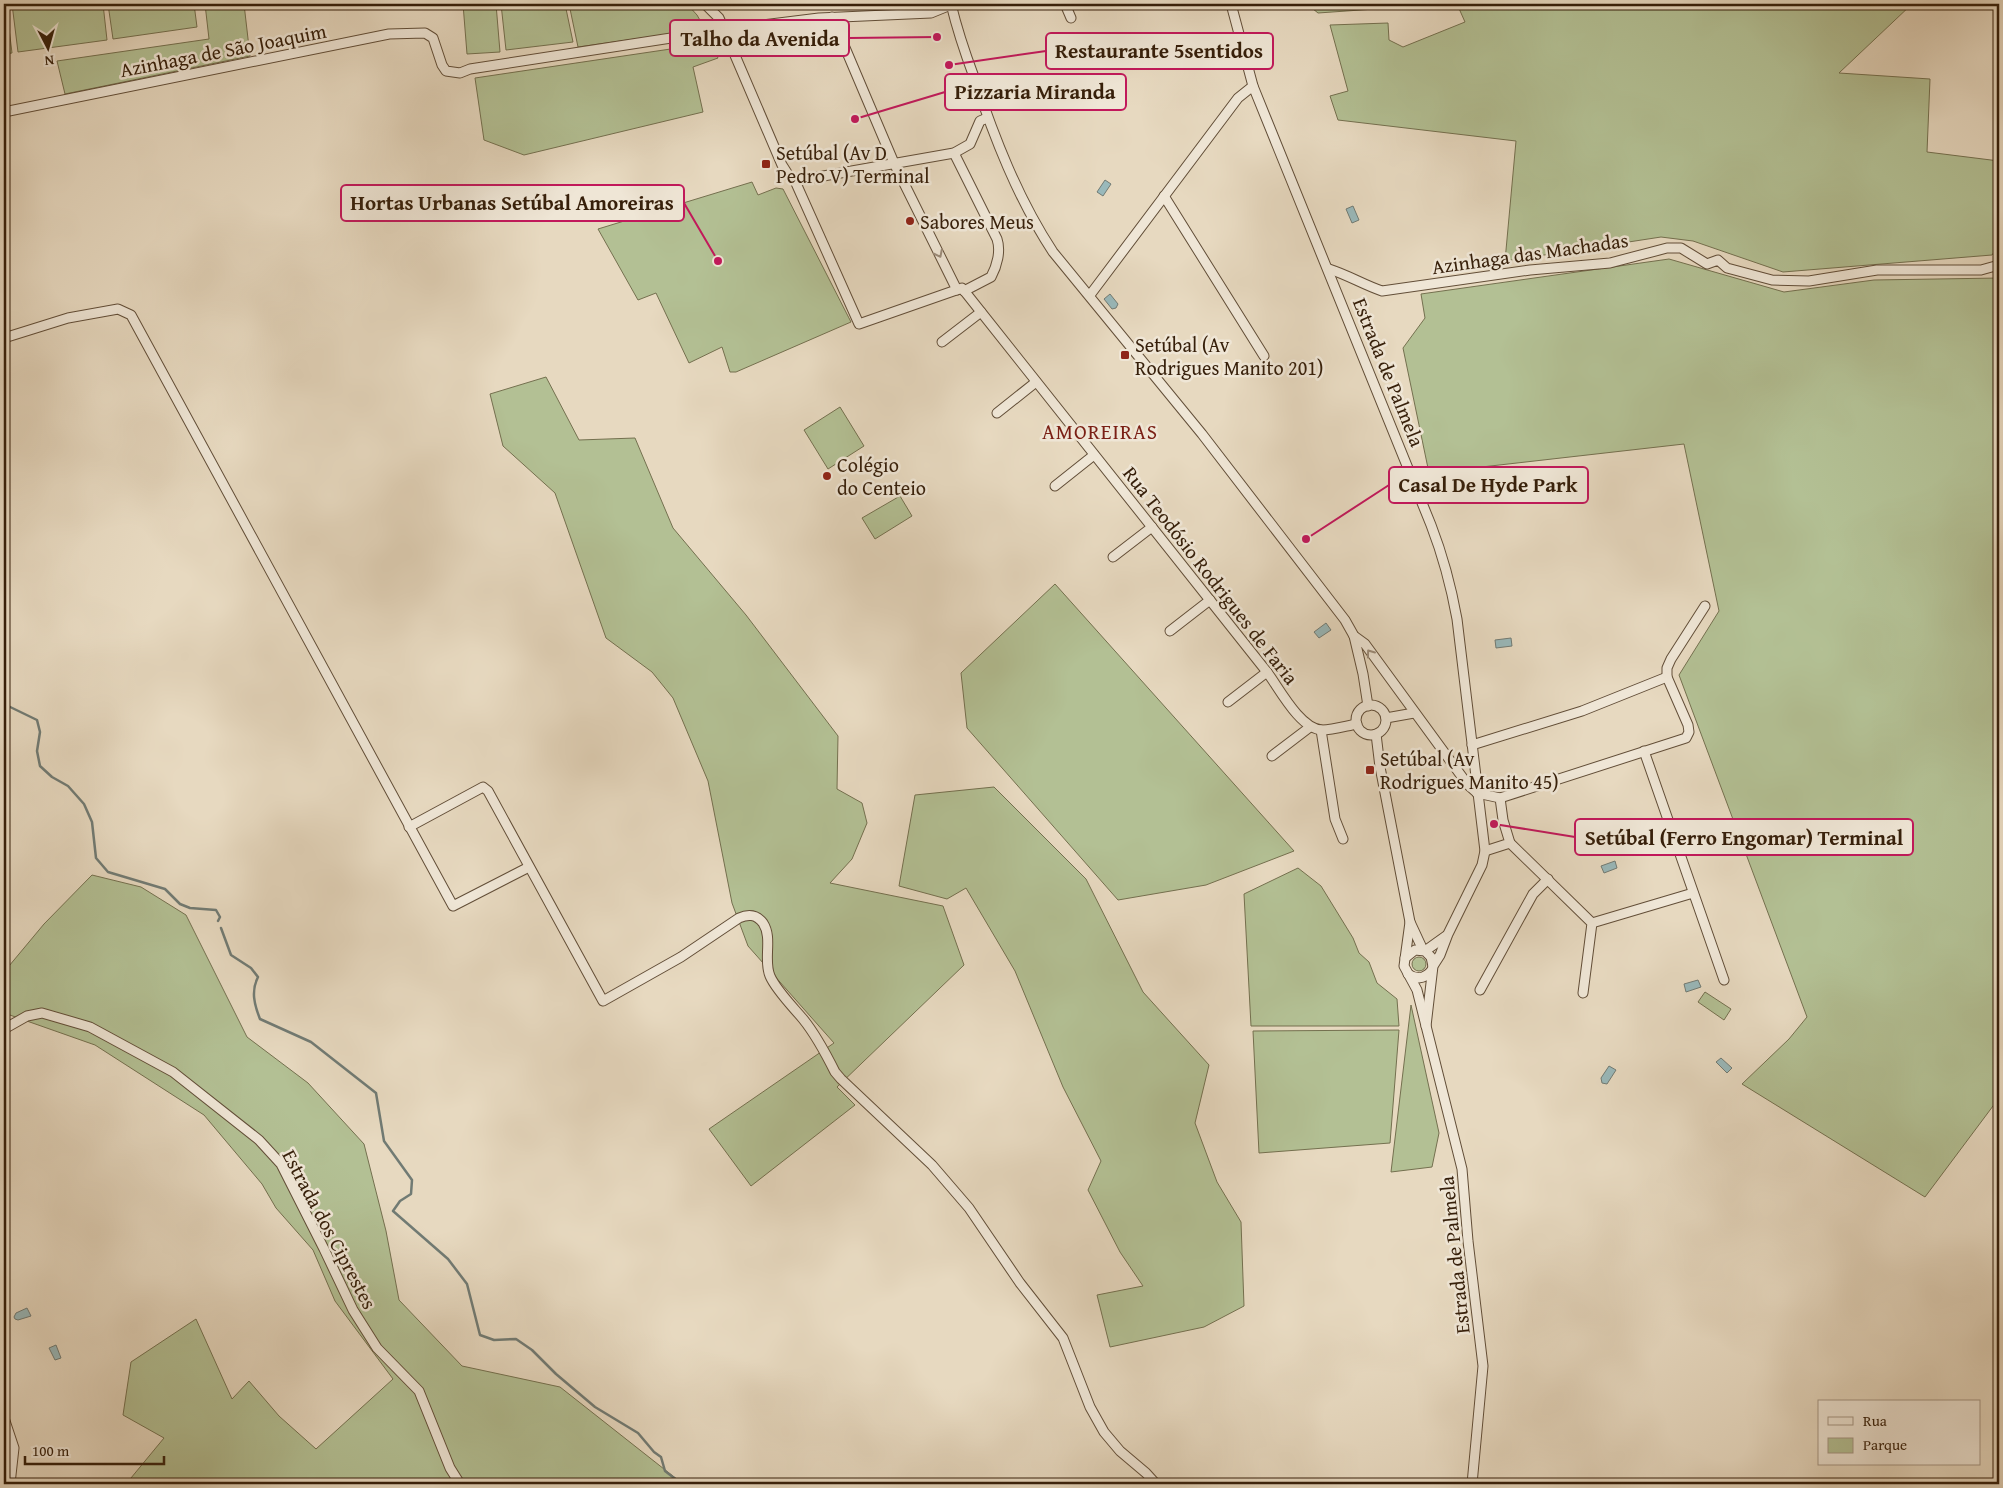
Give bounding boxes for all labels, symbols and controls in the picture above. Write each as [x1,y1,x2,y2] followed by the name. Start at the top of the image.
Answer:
[117,16,329,84] street label: Azinhaga de São Joaquim
[670,20,849,56] callout: Talho da Avenida
[22,22,72,72] north arrow
[680,23,840,54] text: Talho da Avenida
[1046,33,1273,69] callout: Restaurante 5sentidos
[1055,35,1263,66] text: Restaurante 5sentidos
[43,50,55,71] text: N
[945,74,1126,110] callout: Pizzaria Miranda
[954,76,1116,107] text: Pizzaria Miranda
[776,138,930,190] place label: Setúbal (Av D Pedro V) Terminal
[760,158,772,170] marker: Setúbal (Av D Pedro V) Terminal
[341,185,684,221] callout: Hortas Urbanas Setúbal Amoreiras
[350,187,674,218] text: Hortas Urbanas Setúbal Amoreiras
[920,207,1034,236] place label: Sabores Meus
[904,215,916,227] marker: Sabores Meus
[1430,225,1630,281] street label: Azinhaga das Machadas
[933,248,943,257] one-way arrow
[1346,293,1432,451] street label: Estrada de Palmela
[1135,330,1323,382] place label: Setúbal (Av Rodrigues Manito 201)
[1119,349,1131,361] marker: Setúbal (Av Rodrigues Manito 201)
[1042,416,1158,447] district label: AMOREIRAS
[837,450,926,502] place label: Colégio do Centeio
[1116,460,1306,691] street label: Rua Teodósio Rodrigues de Faria
[1389,467,1588,503] callout: Casal De Hyde Park
[1398,469,1579,500] text: Casal De Hyde Park
[821,470,833,482] marker: Colégio do Centeio
[1367,649,1377,658] one-way arrow
[1380,744,1559,796] place label: Setúbal (Av Rodrigues Manito 45)
[1364,764,1376,776] marker: Setúbal (Av Rodrigues Manito 45)
[1575,819,1913,855] callout: Setúbal (Ferro Engomar) Terminal
[1585,822,1904,853] text: Setúbal (Ferro Engomar) Terminal
[276,1144,384,1314] street label: Estrada dos Ciprestes
[1431,1174,1477,1335] street label: Estrada de Palmela
[1818,1400,1980,1466] legend
[1863,1410,1887,1431] text: Rua
[25,1433,164,1465] scale bar
[1863,1434,1907,1455] text: Parque
[32,1440,70,1461] text: 100 m

